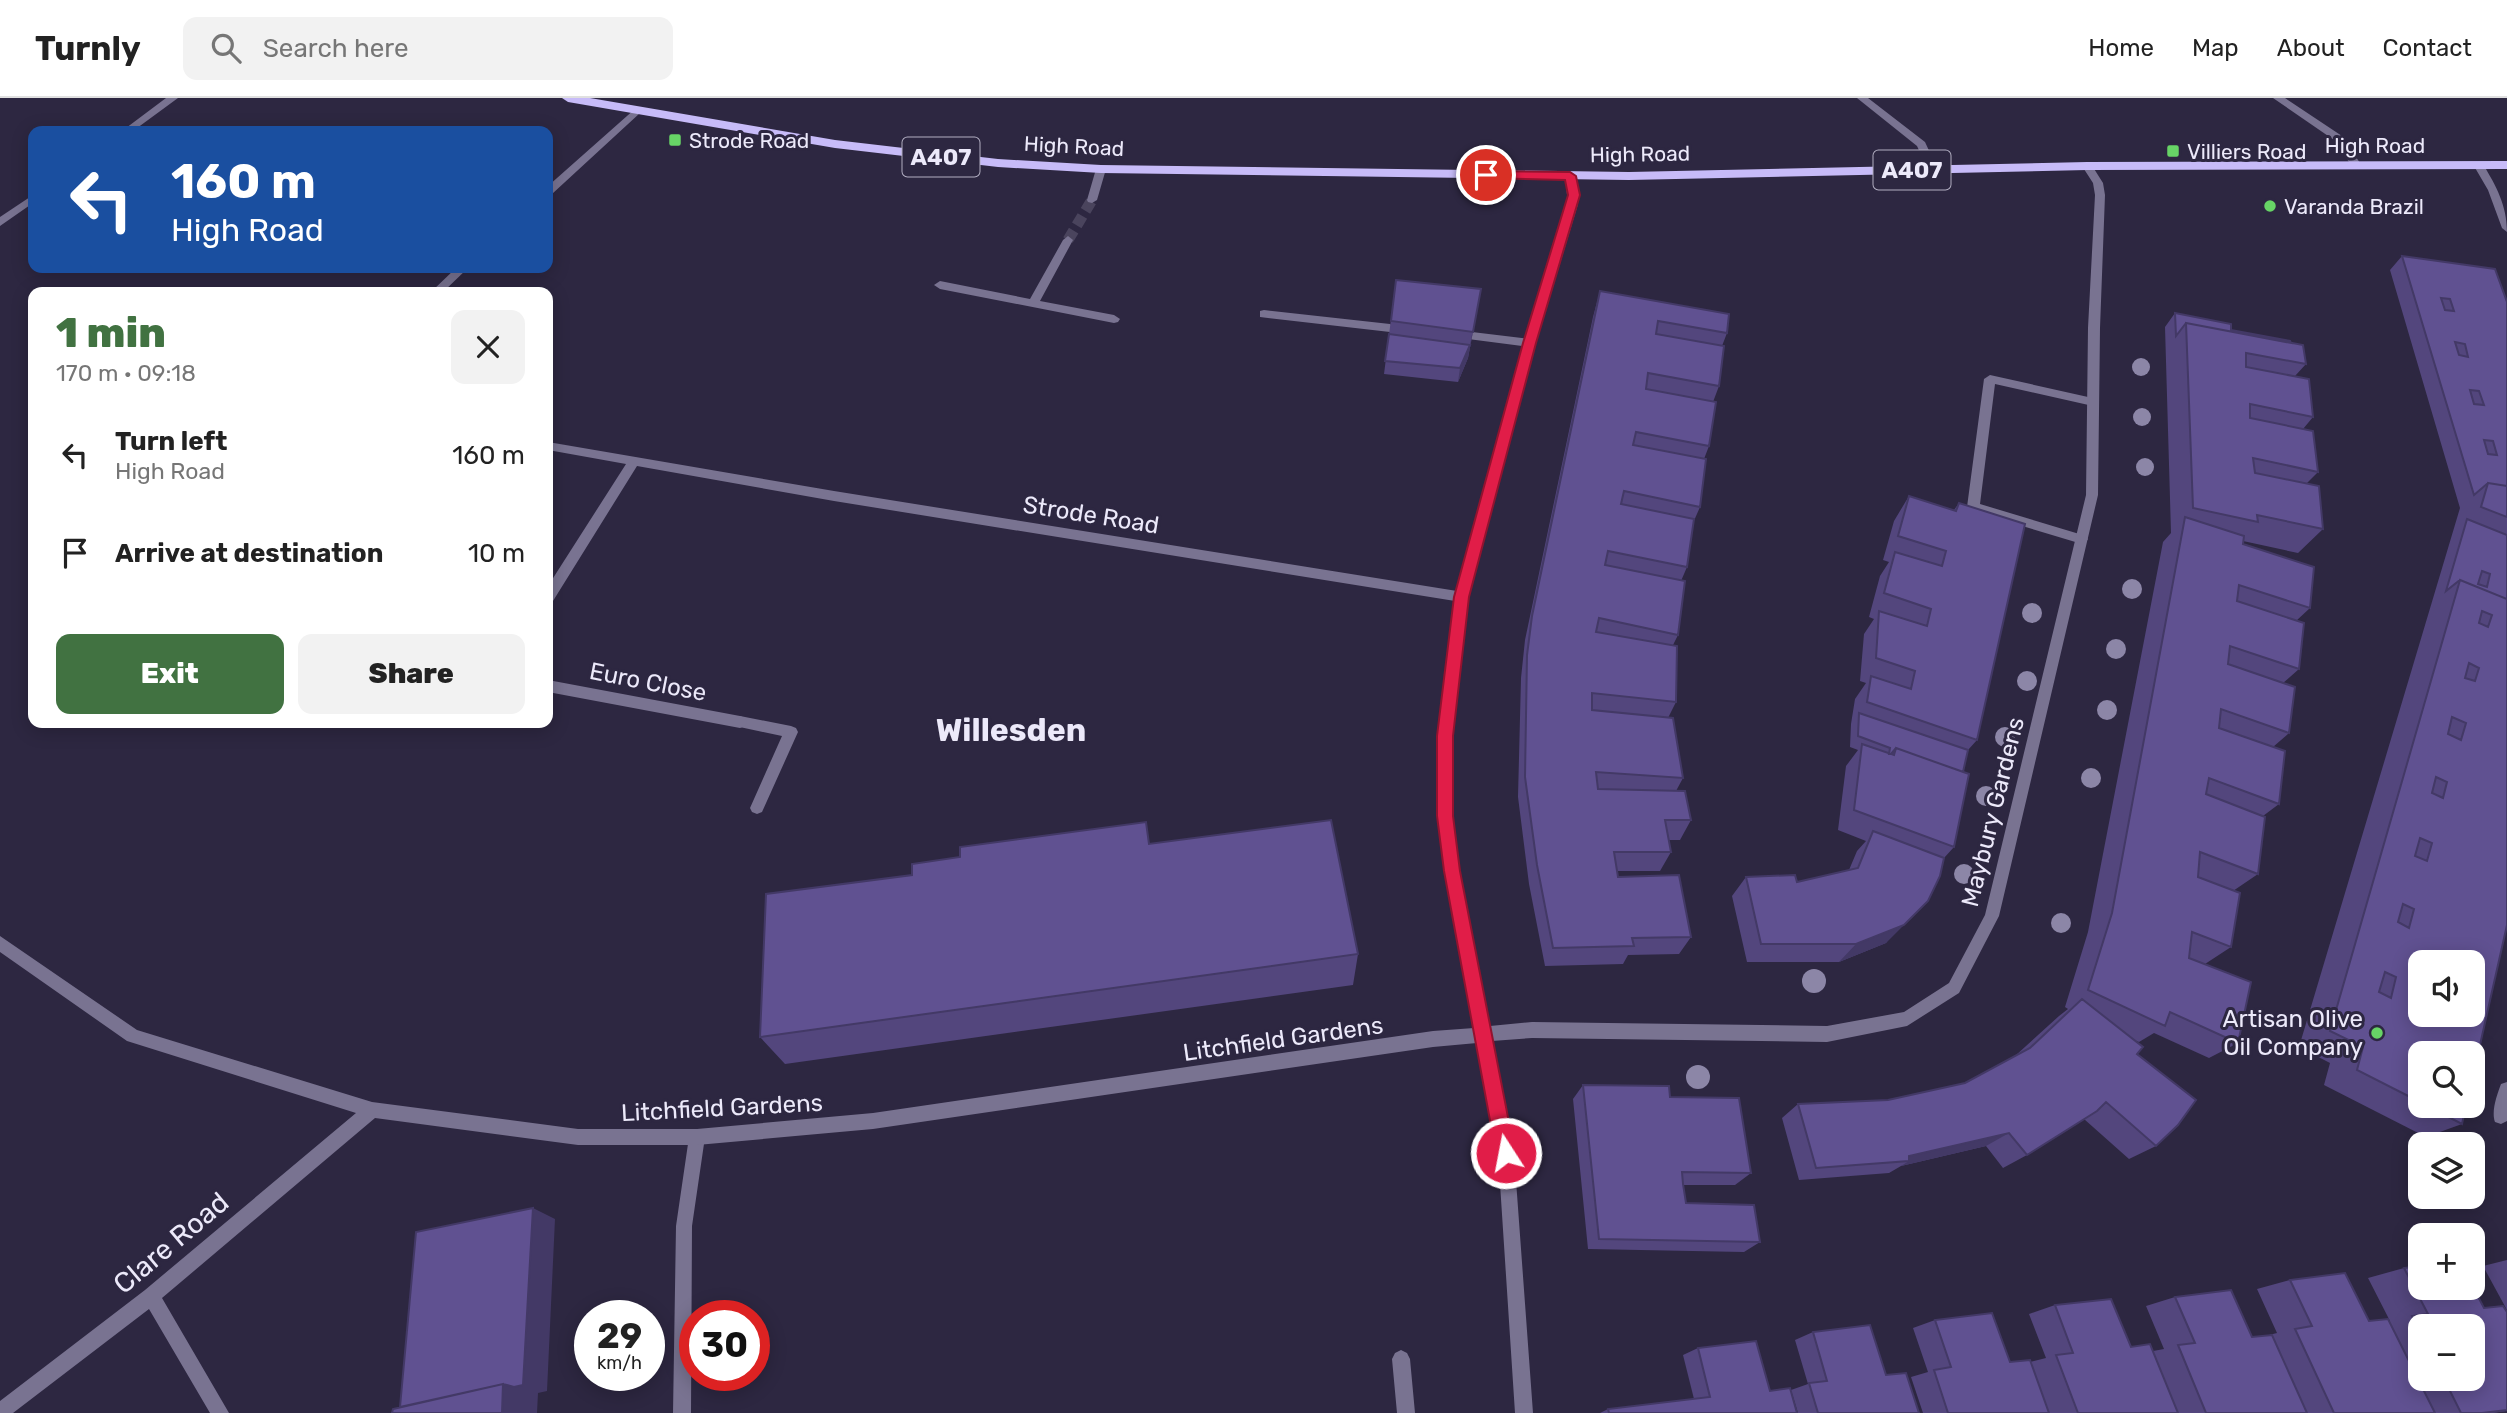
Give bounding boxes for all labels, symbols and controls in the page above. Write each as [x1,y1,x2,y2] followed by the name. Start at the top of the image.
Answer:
[183,17,673,80] search box
[35,29,141,68] text: Turnly
[207,29,245,67] icon: search
[263,33,409,64] text: Search here
[2088,34,2154,62] text: Home
[2192,34,2239,62] text: Map
[2277,34,2345,62] text: About
[2383,34,2472,62] text: Contact
[689,128,809,153] place label: Strode Road
[1023,131,1125,161] street label: High Road
[667,132,683,148] marker: Strode Road
[2325,133,2425,158] street label: High Road
[902,138,979,176] road number: A407
[2187,139,2306,164] place label: Villiers Road
[1590,141,1690,167] street label: High Road
[2165,143,2181,159] marker: Villiers Road
[1456,145,1516,205] pin
[1874,151,1951,190] road number: A407
[171,152,316,210] text: 160 m
[56,154,147,245] icon: left
[1467,156,1505,194] icon: arrive
[2284,194,2424,219] place label: Varanda Brazil
[2262,198,2278,214] marker: Varanda Brazil
[171,211,324,249] text: High Road
[56,308,166,358] text: 1 min
[451,310,525,384] button: close
[56,359,196,387] text: 170 m · 09:18
[115,426,227,457] text: Turn left
[56,436,94,474] icon: left
[452,440,525,471] text: 160 m
[115,457,225,485] text: High Road
[1021,490,1161,540] street label: Strode Road
[56,534,94,572] icon: arrive
[115,538,383,569] text: Arrive at destination
[468,538,525,569] text: 10 m
[56,634,284,714] button: Exit
[298,634,525,714] button: Share
[587,657,709,707] street label: Euro Close
[936,711,1086,749] district label: Willesden
[1956,714,2030,910] street label: Maybury Gardens
[2408,950,2485,1391] map controls
[2408,950,2485,1027] button: sound
[2223,1005,2363,1061] place label: Artisan Olive Oil Company
[1181,1011,1385,1067] street label: Litchfield Gardens
[2369,1025,2385,1041] marker: Artisan Olive Oil Company
[2408,1041,2485,1118] button: search
[620,1089,824,1127] street label: Litchfield Gardens
[1469,1116,1543,1190] position arrow
[2408,1132,2485,1209] button: layers
[107,1185,235,1301] street label: Clare Road
[2408,1223,2485,1300] button: +
[679,1300,770,1391] speed limit sign: 30
[2408,1314,2485,1391] button: −
[597,1315,642,1357] text: 29
[597,1352,642,1374] text: km/h

